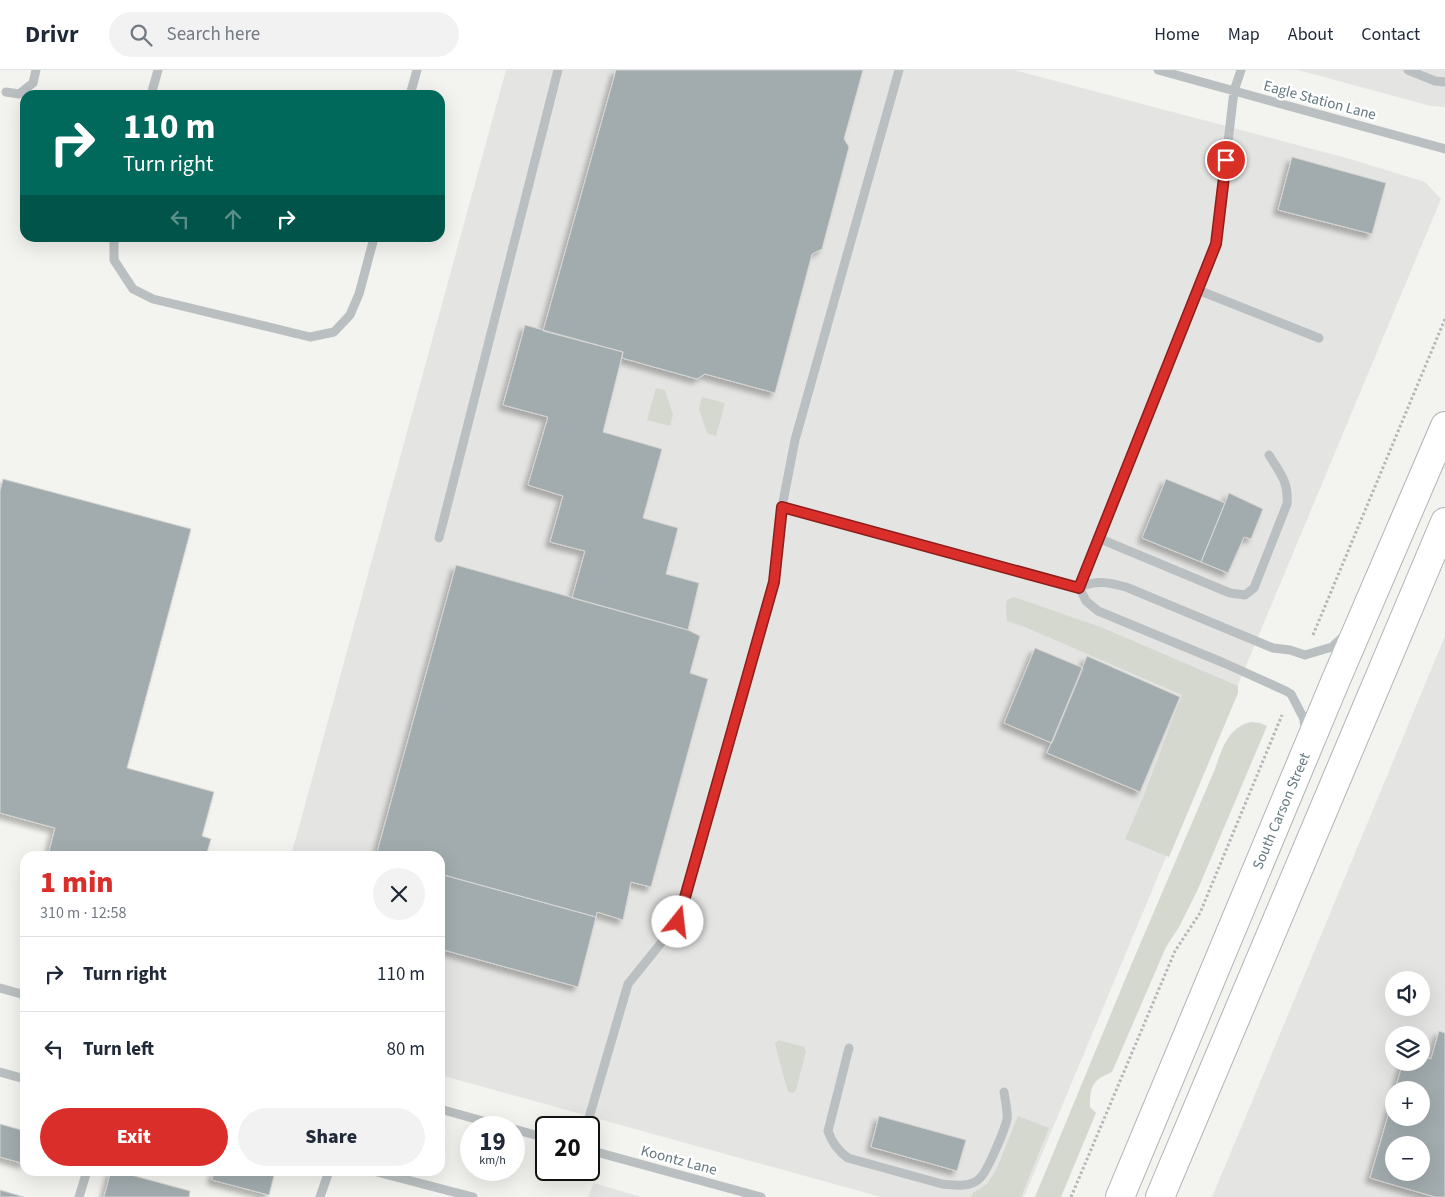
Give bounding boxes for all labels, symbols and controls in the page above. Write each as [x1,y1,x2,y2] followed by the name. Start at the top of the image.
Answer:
[109,12,459,57] search box
[25,17,79,52] text: Drivr
[127,21,155,49] icon: search
[167,21,260,48] text: Search here
[1154,22,1200,47] text: Home
[1228,22,1260,47] text: Map
[1288,22,1333,47] text: About
[1361,22,1420,47] text: Contact
[1261,75,1378,126] street label: Eagle Station Lane
[123,102,215,152] text: 110 m
[40,110,105,175] icon: right
[1205,139,1247,181] pin
[1212,146,1240,174] icon: arrive
[123,148,213,180] text: Turn right
[166,205,194,233] icon: left
[219,205,247,233] icon: ahead
[272,205,300,233] icon: right
[1247,750,1316,873] street label: South Carson Street
[40,861,114,904] text: 1 min
[373,868,425,920] button: close
[651,895,703,947] position arrow
[40,902,127,924] text: 310 m · 12:58
[40,960,68,988] icon: right
[83,961,167,988] text: Turn right
[377,961,425,988] text: 110 m
[1385,971,1430,1181] map controls
[1385,971,1430,1016] button: sound
[1385,1026,1430,1071] button: layers
[40,1035,68,1063] icon: left
[83,1036,154,1063] text: Turn left
[387,1036,425,1063] text: 80 m
[1385,1081,1430,1126] button: +
[40,1108,228,1166] button: Exit
[238,1108,425,1166] button: Share
[535,1116,600,1181] speed limit sign: 20
[479,1124,506,1160] text: 19
[1385,1136,1430,1181] button: −
[638,1140,719,1181] street label: Koontz Lane
[479,1152,506,1169] text: km/h

